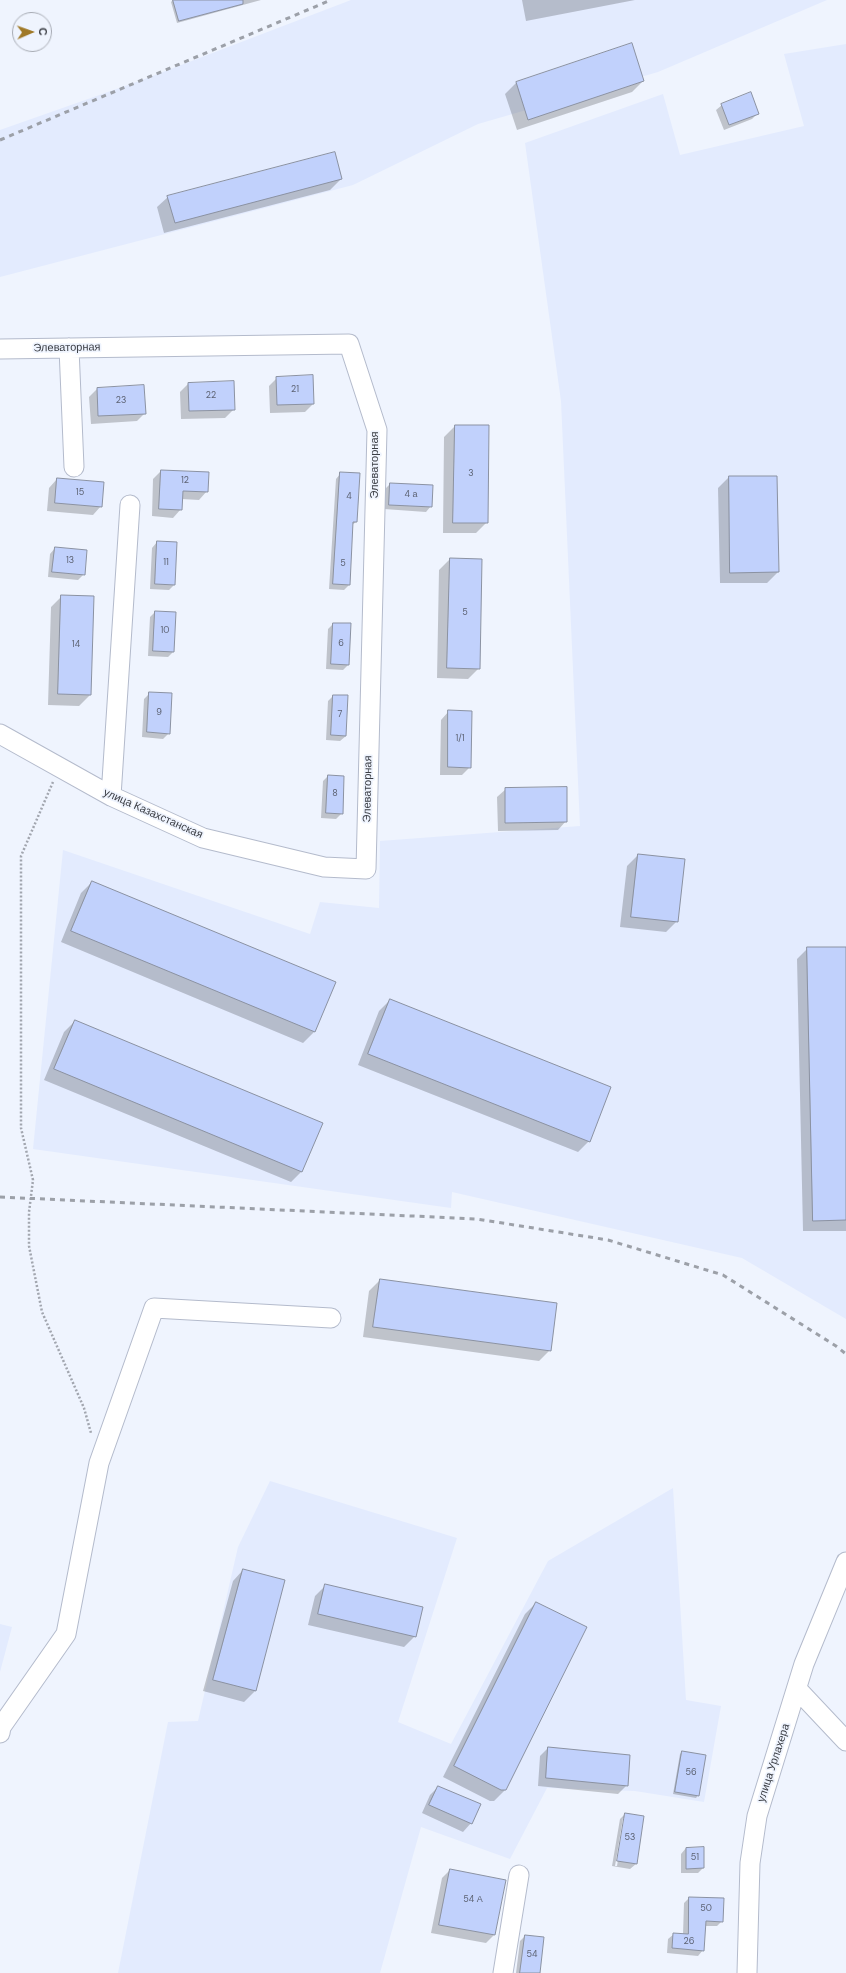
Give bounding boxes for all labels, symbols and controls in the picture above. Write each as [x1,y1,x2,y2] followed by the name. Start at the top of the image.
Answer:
[12,12,52,52] north arrow
[36,27,50,36] text: С
[33,341,101,355] street label: Элеваторная
[291,385,299,395] house number: 21
[206,391,216,401] house number: 22
[116,396,126,406] house number: 23
[368,432,382,498] street label: Элеваторная
[468,469,474,479] house number: 3
[181,476,189,486] house number: 12
[76,488,84,498] house number: 15
[405,490,417,500] house number: 4 а
[346,492,352,502] house number: 4
[66,556,74,566] house number: 13
[163,558,169,568] house number: 11
[340,559,346,569] house number: 5
[462,608,468,618] house number: 5
[161,626,169,636] house number: 10
[338,639,344,649] house number: 6
[72,640,80,650] house number: 14
[156,708,162,718] house number: 9
[338,710,342,720] house number: 7
[455,734,465,744] house number: 1/1
[361,755,375,823] street label: Элеваторная
[101,786,205,842] street label: улица Казахстанская
[332,789,338,799] house number: 8
[755,1722,793,1804] street label: улица Урлахера
[685,1768,697,1778] house number: 56
[625,1833,635,1843] house number: 53
[691,1853,699,1863] house number: 51
[463,1895,483,1905] house number: 54 А
[700,1904,712,1914] house number: 50
[684,1937,694,1947] house number: 26
[527,1950,537,1960] house number: 54

